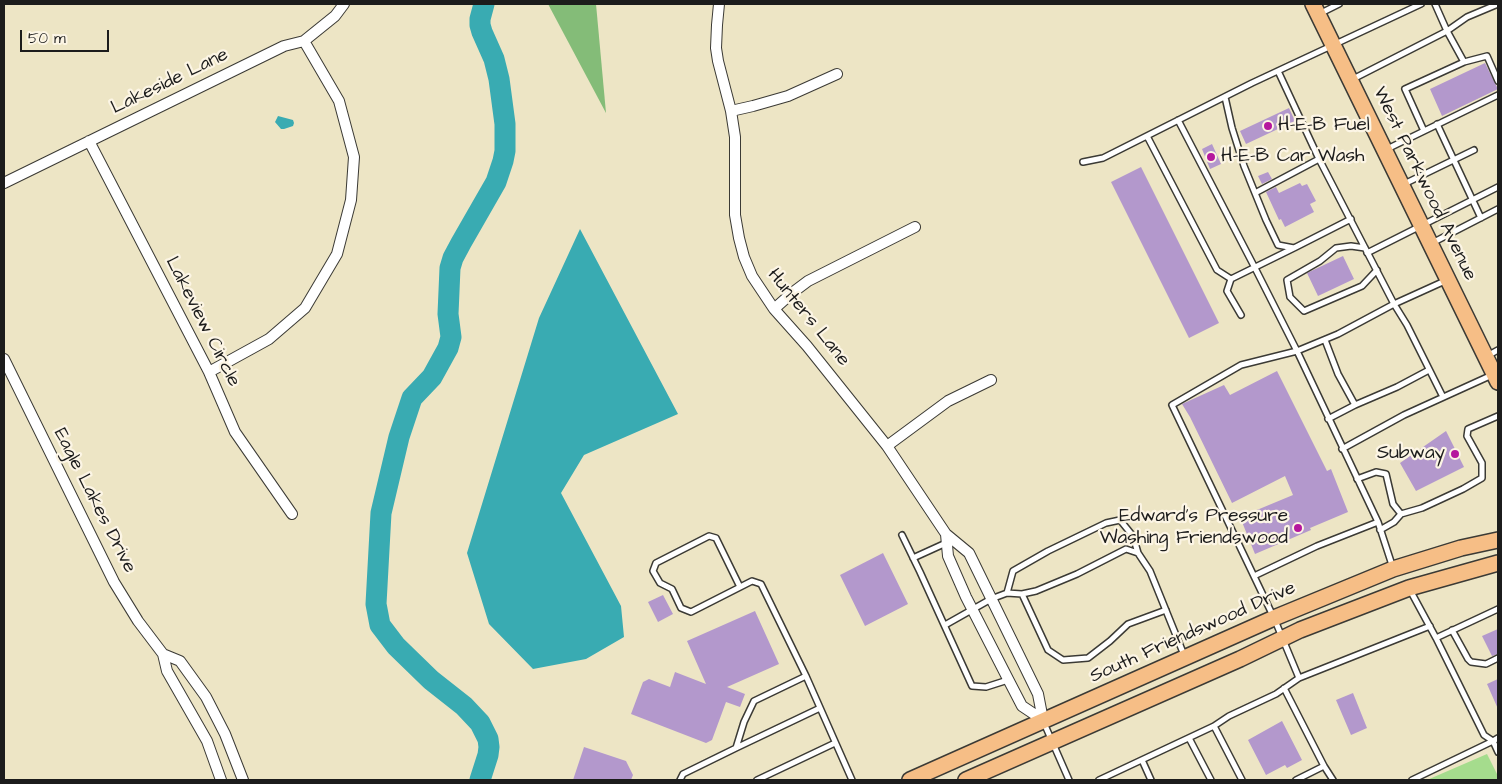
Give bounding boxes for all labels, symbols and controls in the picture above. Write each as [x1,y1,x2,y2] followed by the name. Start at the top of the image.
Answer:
[22,20,111,52] scale bar
[28,28,66,49] text: 50 m
[108,44,232,120] street label: Lakeside Lane
[1367,83,1481,285] street label: West Parkwood Avenue
[1278,115,1370,137] place label: H-E-B Fuel
[1262,120,1274,132] marker: H-E-B Fuel
[1221,146,1364,168] place label: H-E-B Car Wash
[1205,151,1217,163] marker: H-E-B Car Wash
[159,253,245,391] street label: Lakeview Circle
[762,265,854,371] street label: Hunters Lane
[48,425,140,577] street label: Eagle Lakes Drive
[1377,443,1445,465] place label: Subway
[1449,448,1461,460] marker: Subway
[1100,506,1288,550] place label: Edward’s Pressure Washing Friendswood
[1292,522,1304,534] marker: Edward’s Pressure Washing Friendswood
[1087,577,1299,689] street label: South Friendswood Drive

